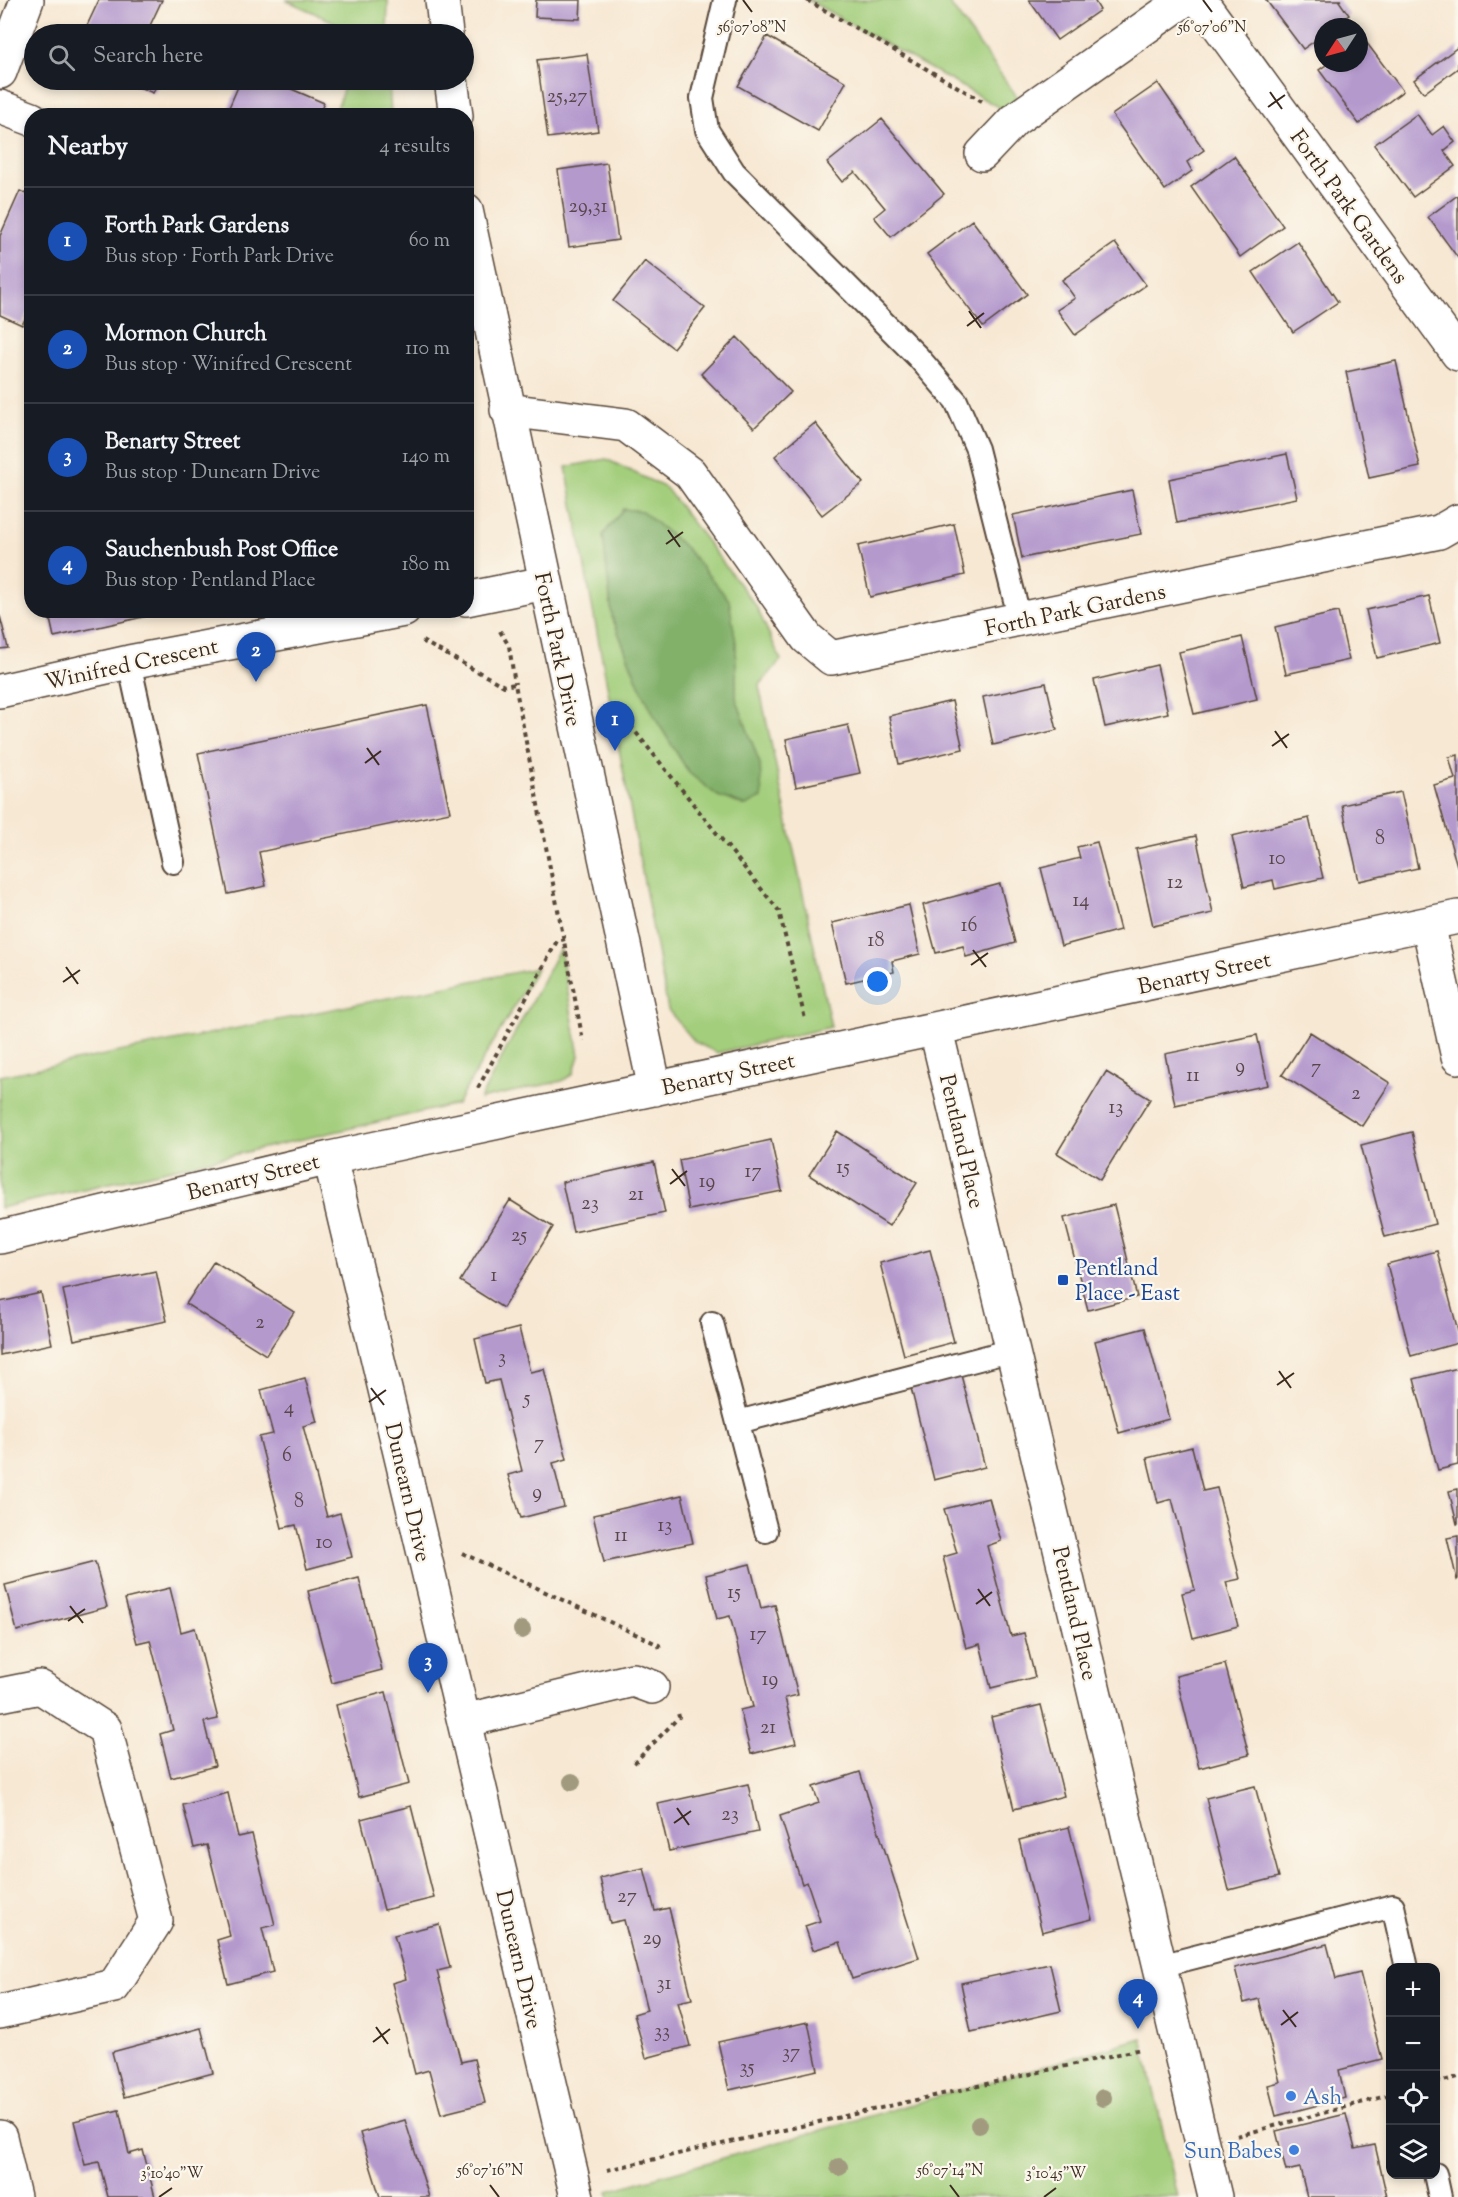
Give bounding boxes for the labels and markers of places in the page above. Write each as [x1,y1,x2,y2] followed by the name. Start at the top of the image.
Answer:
[236,632,276,682] pin: 2
[596,702,634,751] pin: 1
[1075,1254,1181,1311] place label: Pentland Place - East
[1056,1273,1070,1287] marker: Pentland Place - East
[408,1644,448,1693] pin: 3
[1118,1980,1158,2029] pin: 4
[1303,2083,1343,2115] place label: Ash
[1284,2089,1298,2103] marker: Ash
[1184,2137,1282,2169] place label: Sun Babes
[1287,2143,1301,2157] marker: Sun Babes

